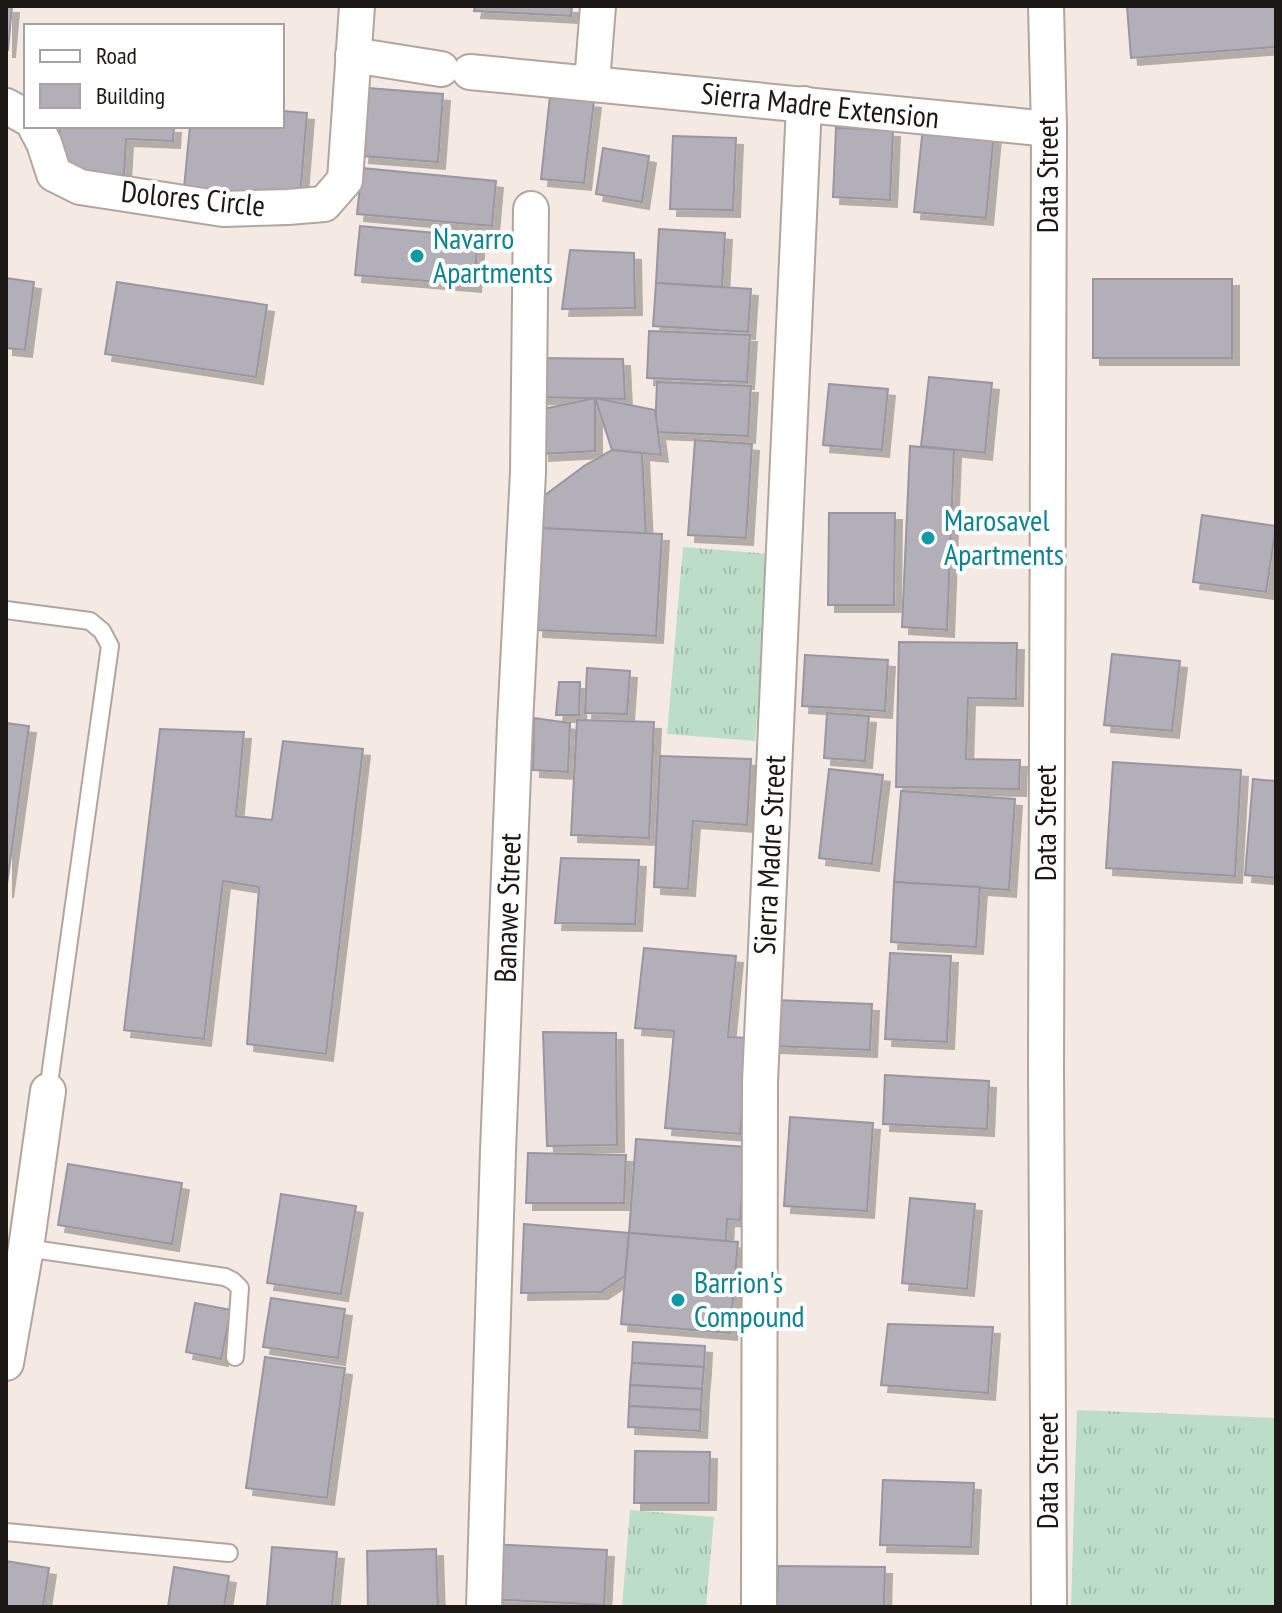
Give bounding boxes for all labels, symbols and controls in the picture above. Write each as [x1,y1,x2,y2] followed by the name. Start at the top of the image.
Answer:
[24,24,284,128] legend
[96,40,137,71] text: Road
[699,73,941,136] street label: Sierra Madre Extension
[96,80,165,111] text: Building
[1027,116,1066,233] street label: Data Street
[119,171,267,224] street label: Dolores Circle
[433,218,553,291] place label: Navarro Apartments
[408,247,426,265] marker: Navarro Apartments
[944,500,1064,573] place label: Marosavel Apartments
[919,529,937,547] marker: Marosavel Apartments
[744,753,793,956] street label: Sierra Madre Street
[1025,764,1064,881] street label: Data Street
[484,832,529,983] street label: Banawe Street
[694,1262,805,1335] place label: Barrion's Compound
[669,1291,687,1309] marker: Barrion's Compound
[1027,1412,1066,1529] street label: Data Street

